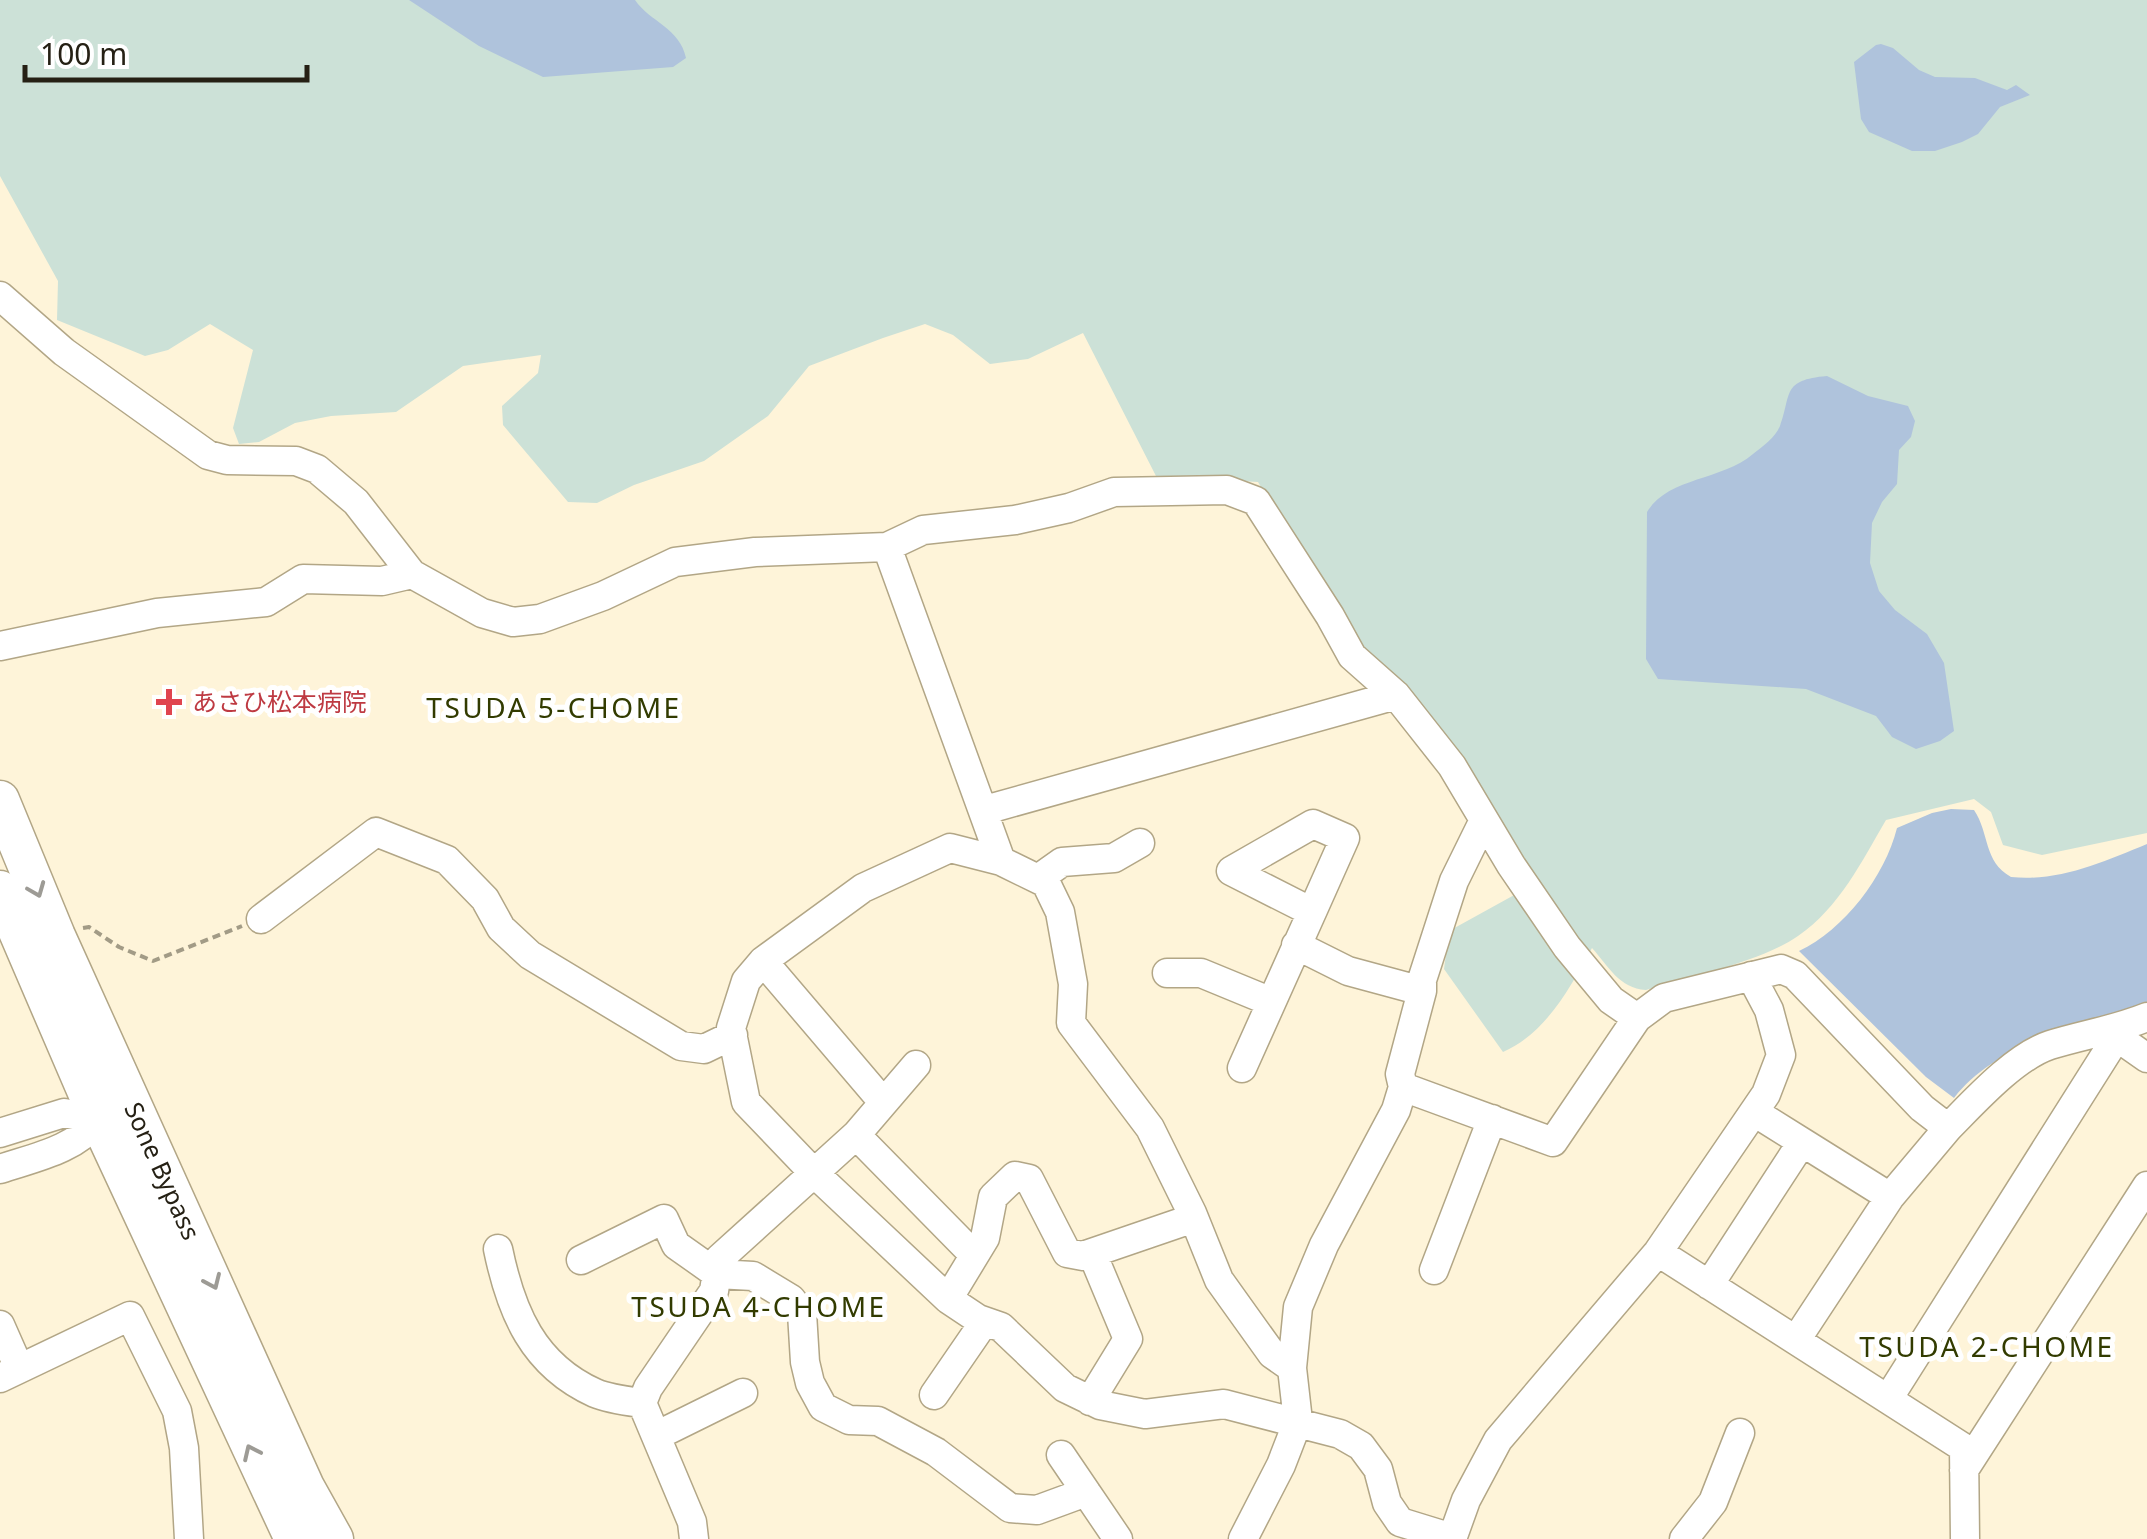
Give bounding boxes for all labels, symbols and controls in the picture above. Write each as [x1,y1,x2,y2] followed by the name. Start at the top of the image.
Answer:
[25,20,308,82] scale bar
[40,33,127,74] text: 100 m
[192,684,367,718] place label: あさひ松本病院
[426,688,682,726] district label: TSUDA 5-CHOME
[156,689,182,715] marker: あさひ松本病院
[25,880,45,898] one-way arrow
[117,1096,209,1245] street label: Sone Bypass
[200,1272,220,1290] one-way arrow
[631,1287,887,1325] district label: TSUDA 4-CHOME
[1859,1327,2115,1365] district label: TSUDA 2-CHOME
[243,1444,263,1462] one-way arrow

